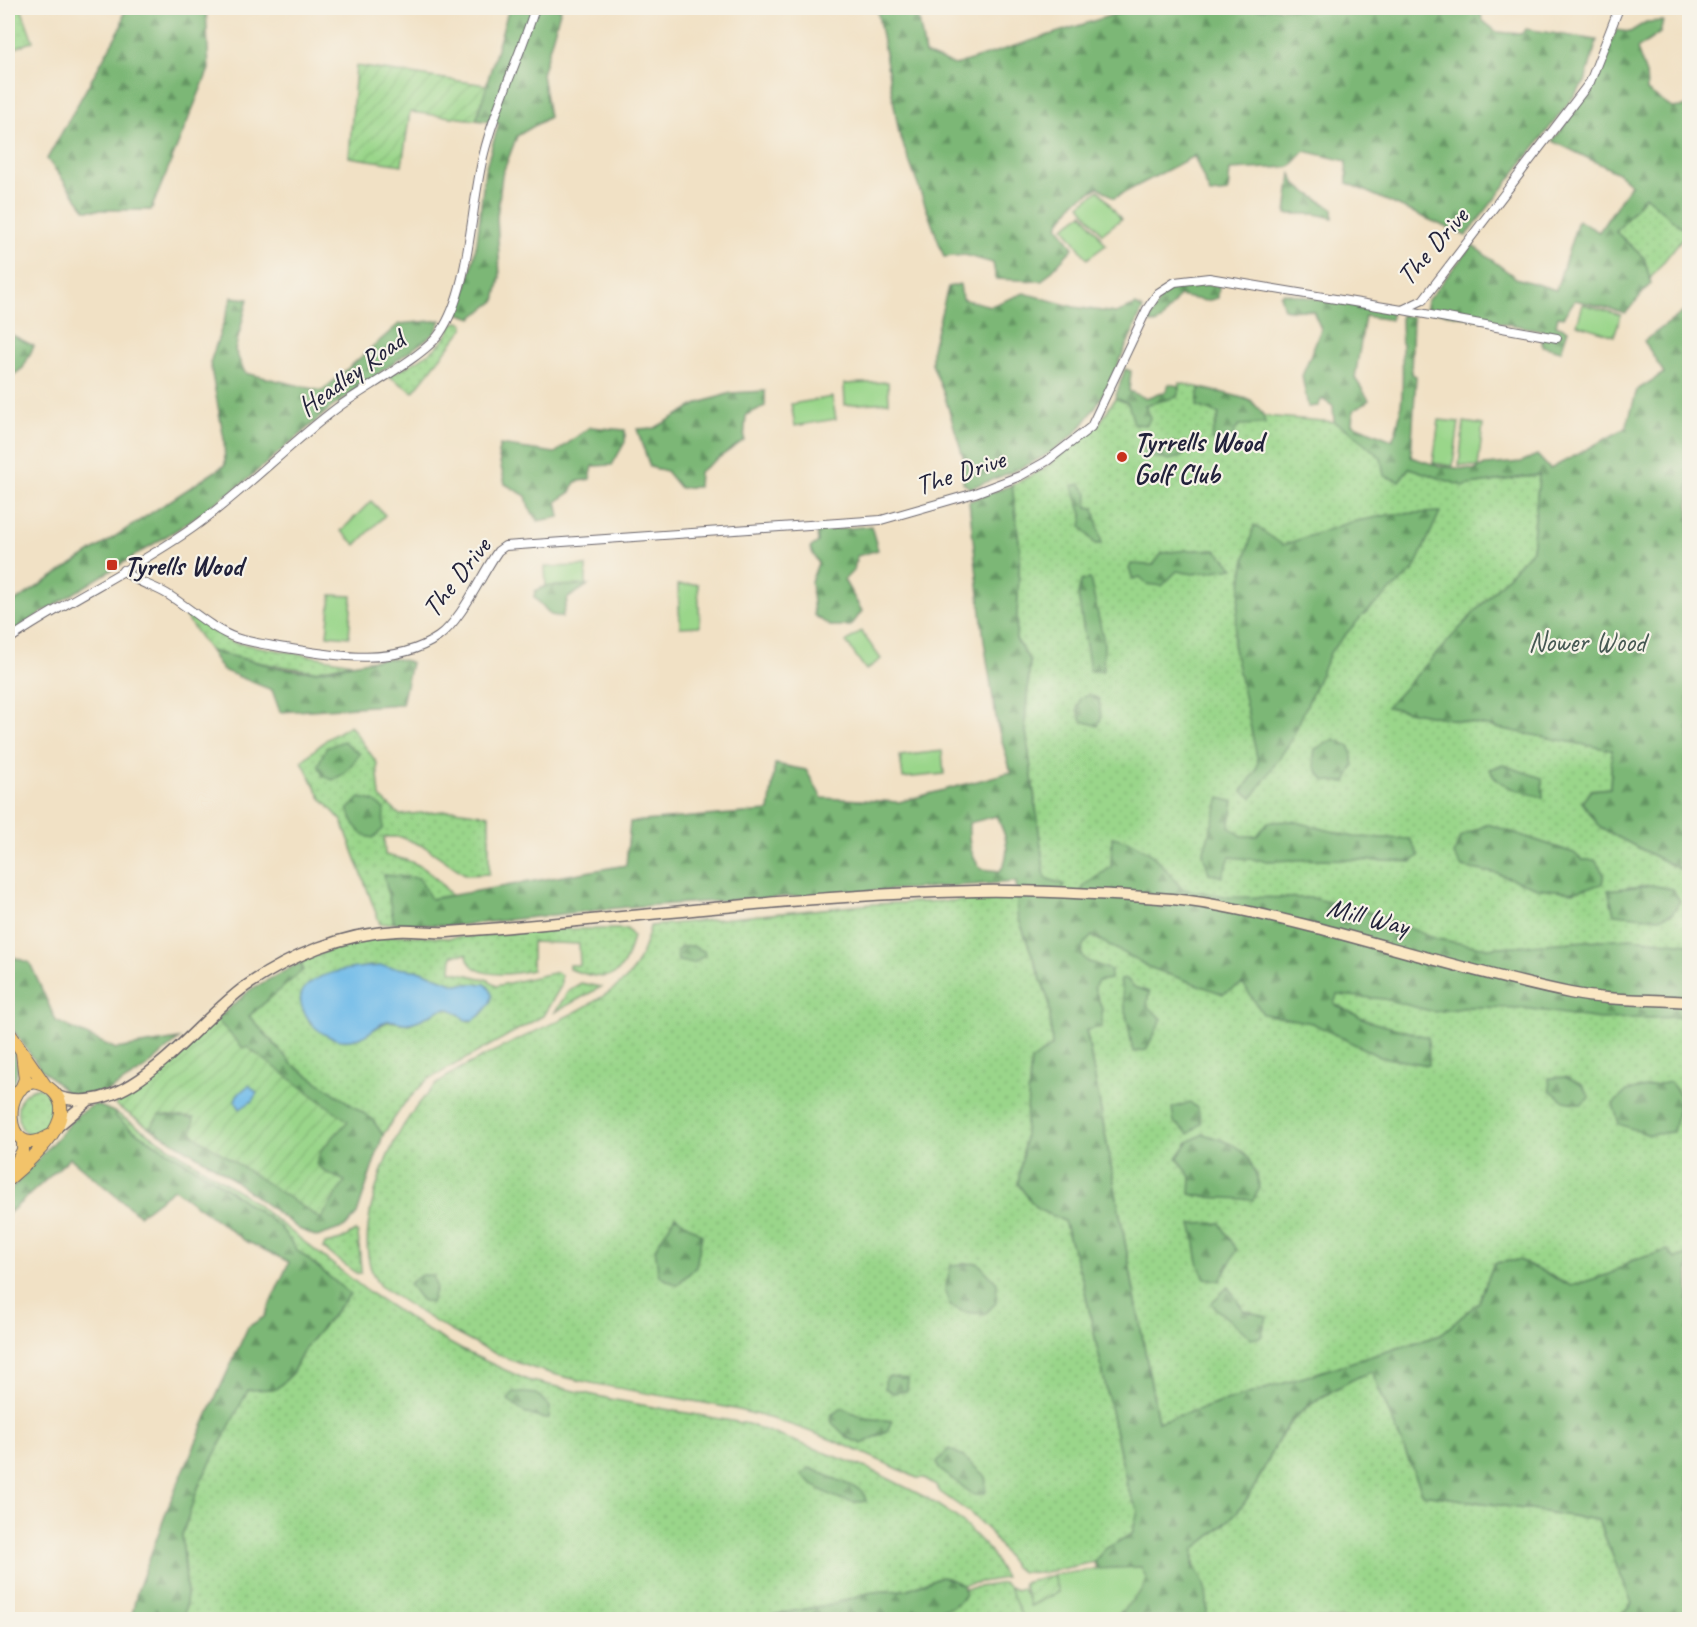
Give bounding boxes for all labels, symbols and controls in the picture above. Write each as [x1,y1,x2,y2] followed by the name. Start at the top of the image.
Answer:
[1389,198,1477,292] street label: The Drive
[291,320,415,424] street label: Headley Road
[1134,424,1268,491] place label: Tyrrells Wood Golf Club
[911,441,1011,503] street label: The Drive
[1115,450,1129,464] marker: Tyrrells Wood Golf Club
[414,528,499,624] street label: The Drive
[124,548,247,583] place label: Tyrells Wood
[105,558,119,572] marker: Tyrells Wood
[1528,624,1650,659] park label: Nower Wood
[1324,889,1415,944] street label: Mill Way

